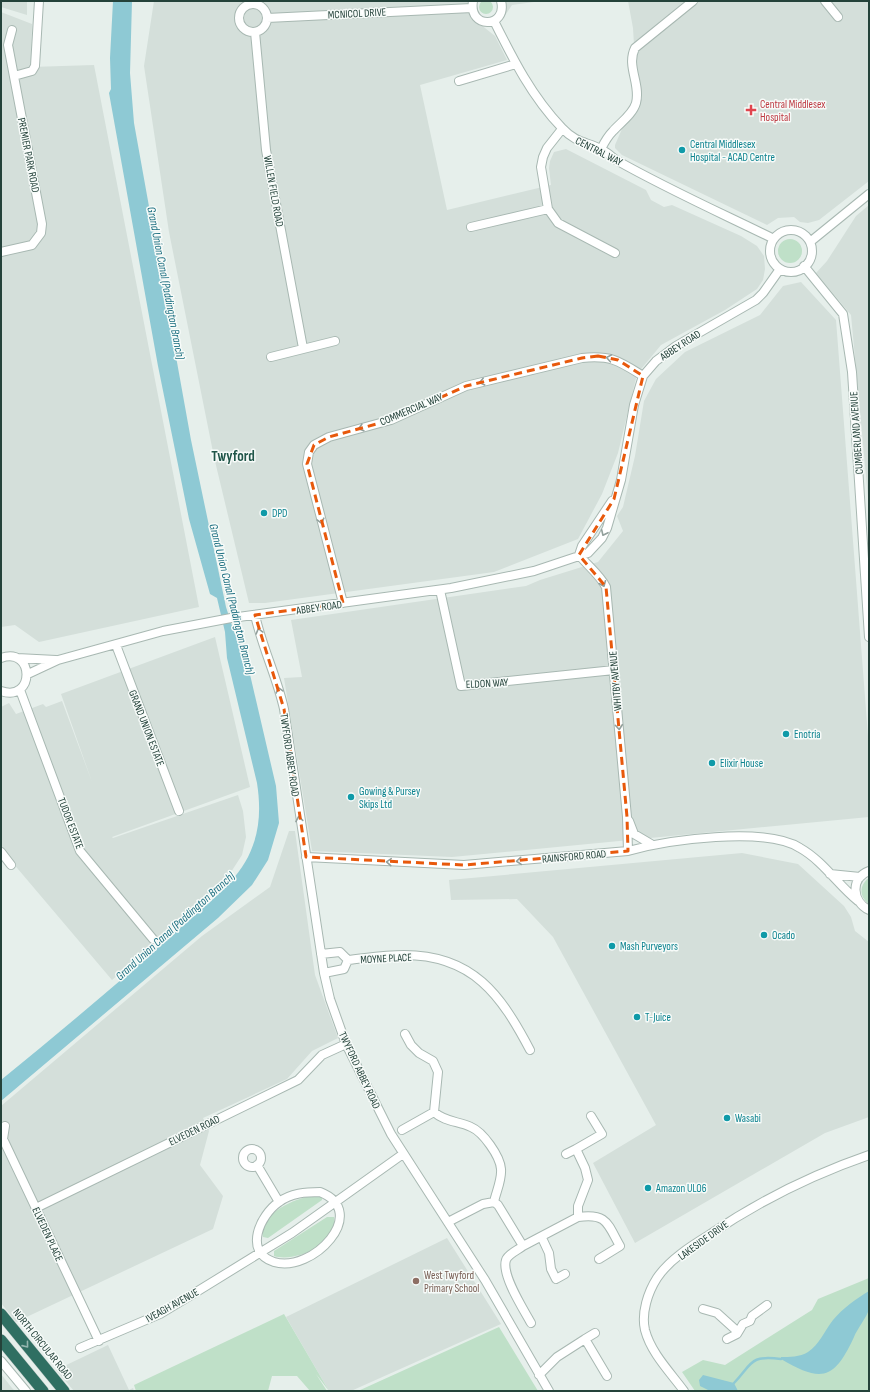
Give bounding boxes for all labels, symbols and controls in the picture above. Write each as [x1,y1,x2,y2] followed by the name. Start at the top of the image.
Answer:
[328,5,387,22] street label: MCNICOL DRIVE
[760,98,825,124] place label: Central Middlesex Hospital
[745,104,757,116] marker: Central Middlesex Hospital
[15,117,42,194] street label: PREMIER PARK ROAD
[573,134,625,169] street label: CENTRAL WAY
[690,138,775,164] place label: Central Middlesex Hospital - ACAD Centre
[677,145,687,155] marker: Central Middlesex Hospital - ACAD Centre
[261,154,286,228] street label: WILLEN FIELD ROAD
[143,205,188,361] water label: Grand Union Canal (Paddington Branch)
[657,327,703,364] street label: ABBEY ROAD
[606,355,612,363] one-way arrow
[479,377,486,386] one-way arrow
[378,390,445,429] street label: COMMERCIAL WAY
[847,391,866,475] street label: CUMBERLAND AVENUE
[358,423,365,432] one-way arrow
[211,447,255,466] district label: Twyford
[272,507,287,520] place label: DPD
[259,508,269,518] marker: DPD
[316,518,325,525] one-way arrow
[205,522,258,677] water label: Grand Union Canal (Paddington Branch)
[601,528,609,536] one-way arrow
[599,581,607,588] one-way arrow
[294,598,343,617] street label: ABBEY ROAD
[255,628,264,635] one-way arrow
[606,650,625,711] street label: WHITBY AVENUE
[465,676,509,691] street label: ELDON WAY
[275,687,284,694] one-way arrow
[126,688,167,768] street label: GRAND UNION ESTATE
[277,713,302,798] street label: TWYFORD ABBEY ROAD
[614,724,623,730] one-way arrow
[794,728,821,741] place label: Enotria
[781,729,791,739] marker: Enotria
[720,757,763,770] place label: Elixir House
[707,758,717,768] marker: Elixir House
[359,785,421,811] place label: Gowing & Pursey Skips Ltd
[346,792,356,802] marker: Gowing & Pursey Skips Ltd
[55,796,86,851] street label: TUDOR ESTATE
[296,816,304,822] one-way arrow
[541,847,607,866] street label: RAINSFORD ROAD
[516,856,522,865] one-way arrow
[386,857,392,866] one-way arrow
[113,869,238,984] water label: Grand Union Canal (Paddington Branch)
[772,929,796,942] place label: Ocado
[759,930,769,940] marker: Ocado
[620,940,678,953] place label: Mash Purveyors
[607,941,617,951] marker: Mash Purveyors
[360,951,412,966] street label: MOYNE PLACE
[645,1011,671,1024] place label: T-Juice
[632,1012,642,1022] marker: T-Juice
[336,1029,383,1111] street label: TWYFORD ABBEY ROAD
[167,1112,222,1148] street label: ELVEDEN ROAD
[735,1112,761,1125] place label: Wasabi
[722,1113,732,1123] marker: Wasabi
[655,1182,707,1195] place label: Amazon ULO6
[643,1183,653,1193] marker: Amazon ULO6
[29,1205,66,1263] street label: ELVEDEN PLACE
[676,1218,731,1263] street label: LAKESIDE DRIVE
[424,1269,479,1295] place label: West Twyford Primary School
[411,1276,421,1286] marker: West Twyford Primary School
[143,1286,201,1325] street label: IVEAGH AVENUE
[10,1306,75,1382] street label: NORTH CIRCULAR ROAD
[21,1340,28,1347] one-way arrow

